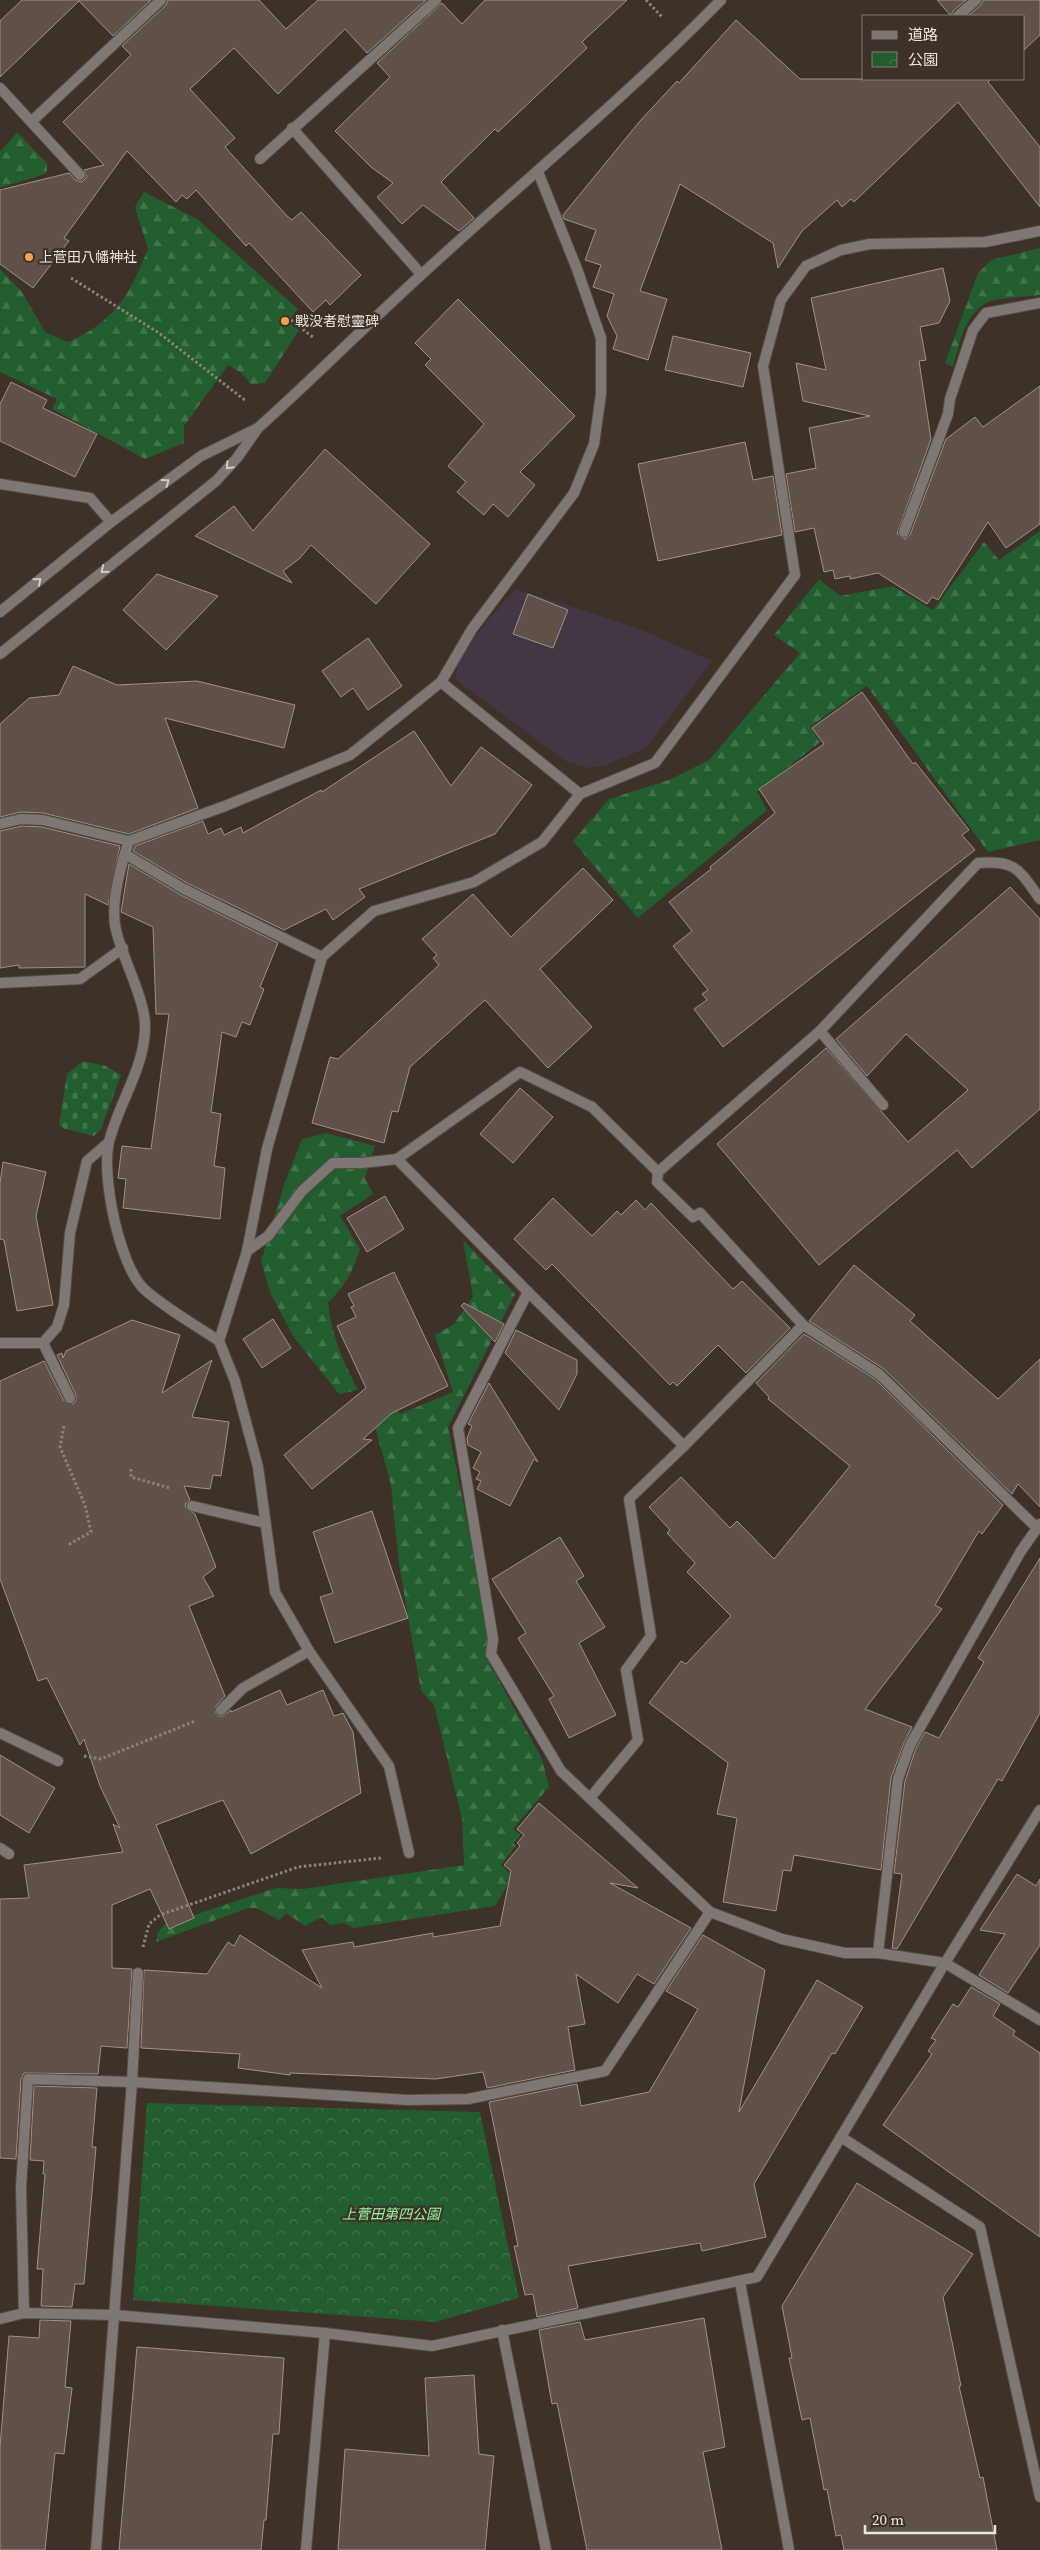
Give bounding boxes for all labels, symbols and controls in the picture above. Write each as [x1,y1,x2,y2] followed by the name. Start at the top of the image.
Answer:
[862,15,1025,80] legend
[908,24,938,45] text: 道路
[908,49,938,70] text: 公園
[39,247,137,267] place label: 上菅田八幡神社
[23,251,35,263] marker: 上菅田八幡神社
[295,311,379,331] place label: 戰没者慰靈碑
[279,315,291,327] marker: 戰没者慰靈碑
[226,461,235,470] one-way arrow
[160,479,169,487] one-way arrow
[101,565,110,573] one-way arrow
[32,579,41,587] one-way arrow
[342,2204,442,2224] park label: 上菅田第四公園
[865,2502,995,2534] scale bar
[872,2509,904,2530] text: 20 m

